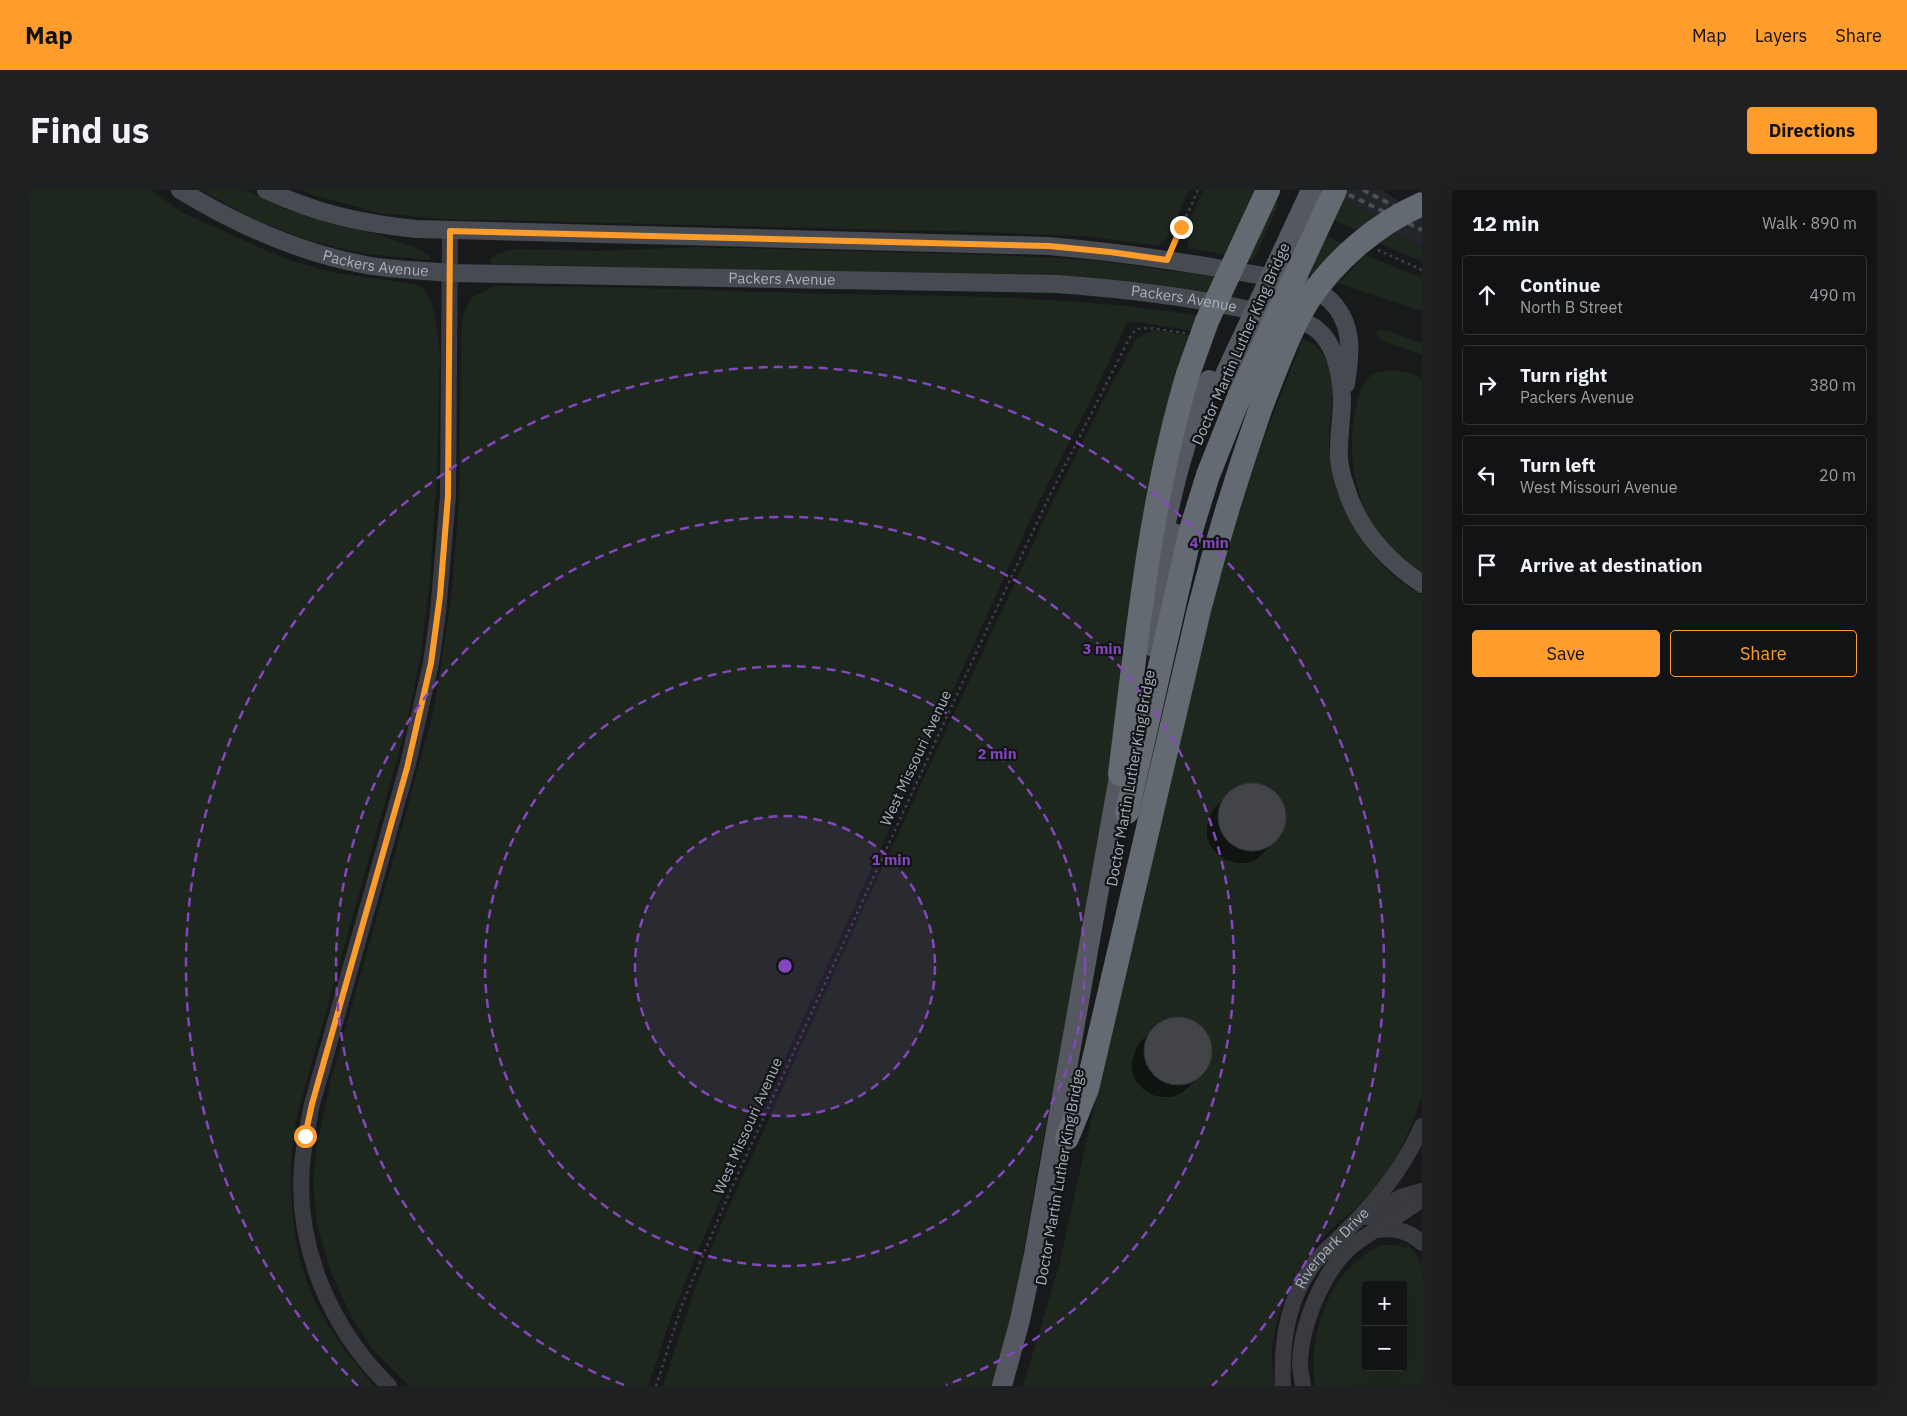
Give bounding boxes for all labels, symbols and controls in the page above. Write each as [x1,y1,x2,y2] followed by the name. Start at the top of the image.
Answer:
[25,19,73,51] text: Map
[1692,24,1727,47] text: Map
[1755,24,1807,47] text: Layers
[1835,24,1882,47] text: Share
[30,107,149,153] text: Find us
[1747,107,1877,154] button: Directions
[1472,209,1539,237] text: 12 min
[1762,213,1857,233] text: Walk · 890 m
[1170,216,1193,239] route end
[1187,240,1294,448] street label: Doctor Martin Luther King Bridge
[321,245,429,280] street label: Packers Avenue
[728,268,836,289] street label: Packers Avenue
[1520,273,1600,297] text: Continue
[1130,281,1239,316] street label: Packers Avenue
[1473,281,1501,309] icon: ahead
[1809,285,1856,305] text: 490 m
[1520,297,1623,317] text: North B Street
[1520,363,1607,387] text: Turn right
[1473,371,1501,399] icon: right
[1809,375,1856,395] text: 380 m
[1520,387,1634,407] text: Packers Avenue
[1520,453,1596,477] text: Turn left
[1473,461,1501,489] icon: left
[1819,465,1856,485] text: 20 m
[1520,477,1677,497] text: West Missouri Avenue
[1189,533,1229,552] text: 4 min
[1473,551,1501,579] icon: arrive
[1520,553,1703,577] text: Arrive at destination
[1472,630,1660,677] button: Save
[1670,630,1857,677] button: Share
[1082,639,1122,658] text: 3 min
[1102,668,1159,888] street label: Doctor Martin Luther King Bridge
[876,687,955,829] street label: West Missouri Avenue
[977,744,1017,763] text: 2 min
[871,850,911,869] text: 1 min
[776,957,794,975] centre of rings
[709,1054,786,1197] street label: West Missouri Avenue
[1031,1067,1088,1287] street label: Doctor Martin Luther King Bridge
[294,1125,317,1148] route start
[1290,1203,1373,1292] street label: Riverpark Drive
[1362,1281,1407,1371] map controls
[1362,1281,1407,1326] button: +
[1362,1326,1407,1371] button: −

